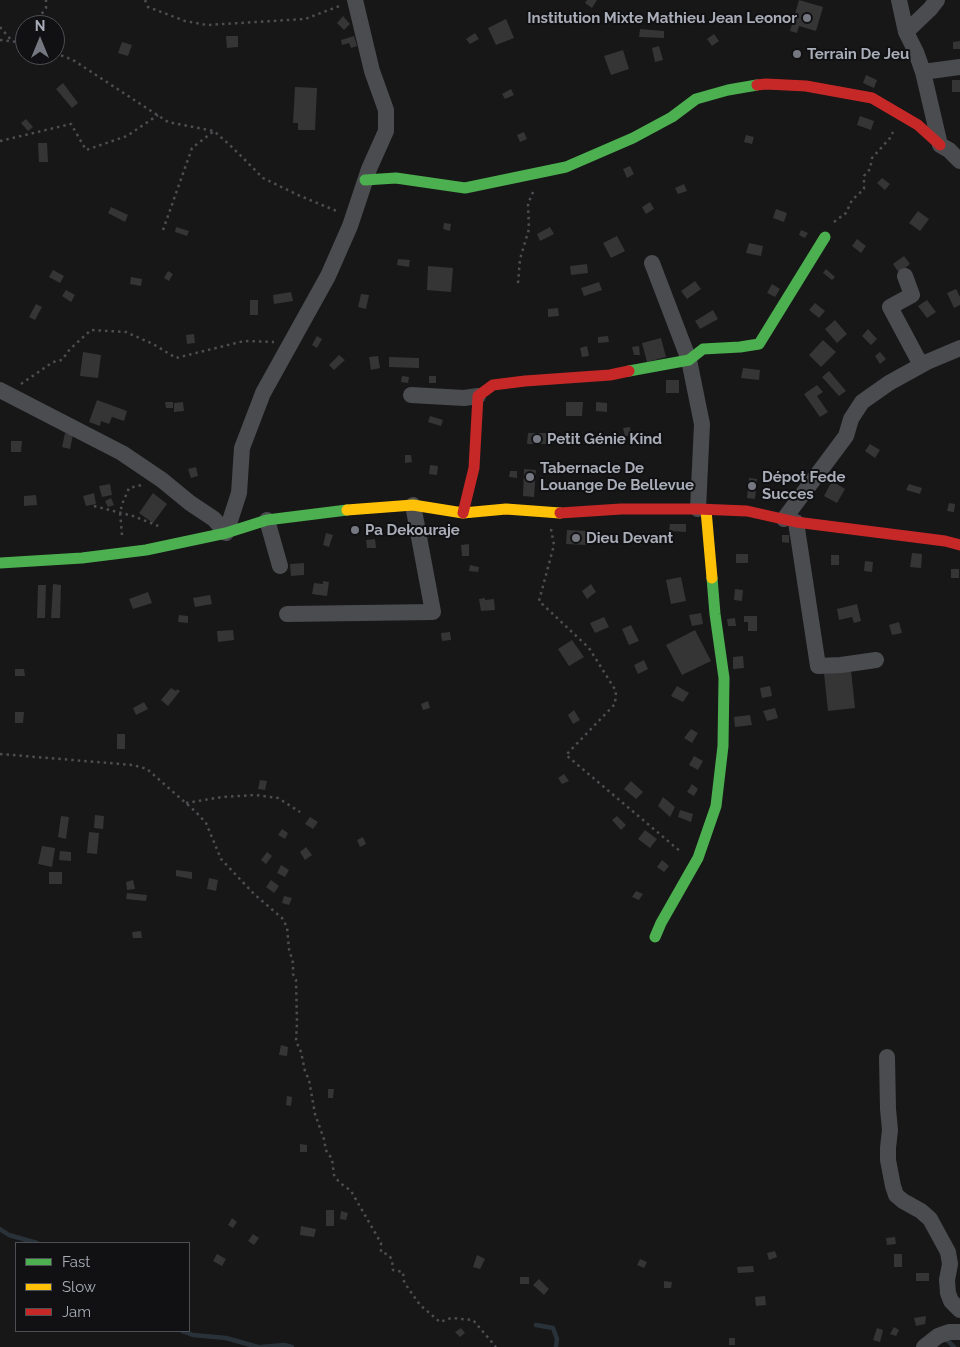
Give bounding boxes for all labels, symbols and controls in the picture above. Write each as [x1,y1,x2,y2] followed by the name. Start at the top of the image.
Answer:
[527,9,797,27] place label: Institution Mixte Mathieu Jean Leonor
[801,12,813,24] marker: Institution Mixte Mathieu Jean Leonor
[15,15,65,65] north arrow
[35,18,45,34] text: N
[807,45,909,63] place label: Terrain De Jeu
[791,48,803,60] marker: Terrain De Jeu
[547,430,662,448] place label: Petit Génie Kind
[531,433,543,445] marker: Petit Génie Kind
[540,459,694,494] place label: Tabernacle De Louange De Bellevue
[762,468,845,503] place label: Dépot Fede Succes
[524,471,536,483] marker: Tabernacle De Louange De Bellevue
[746,480,758,492] marker: Dépot Fede Succes
[365,521,460,539] place label: Pa Dekouraje
[349,524,361,536] marker: Pa Dekouraje
[586,529,673,547] place label: Dieu Devant
[570,532,582,544] marker: Dieu Devant
[15,1242,190,1332] legend
[62,1253,90,1271] text: Fast
[62,1278,96,1296] text: Slow
[62,1303,91,1321] text: Jam

